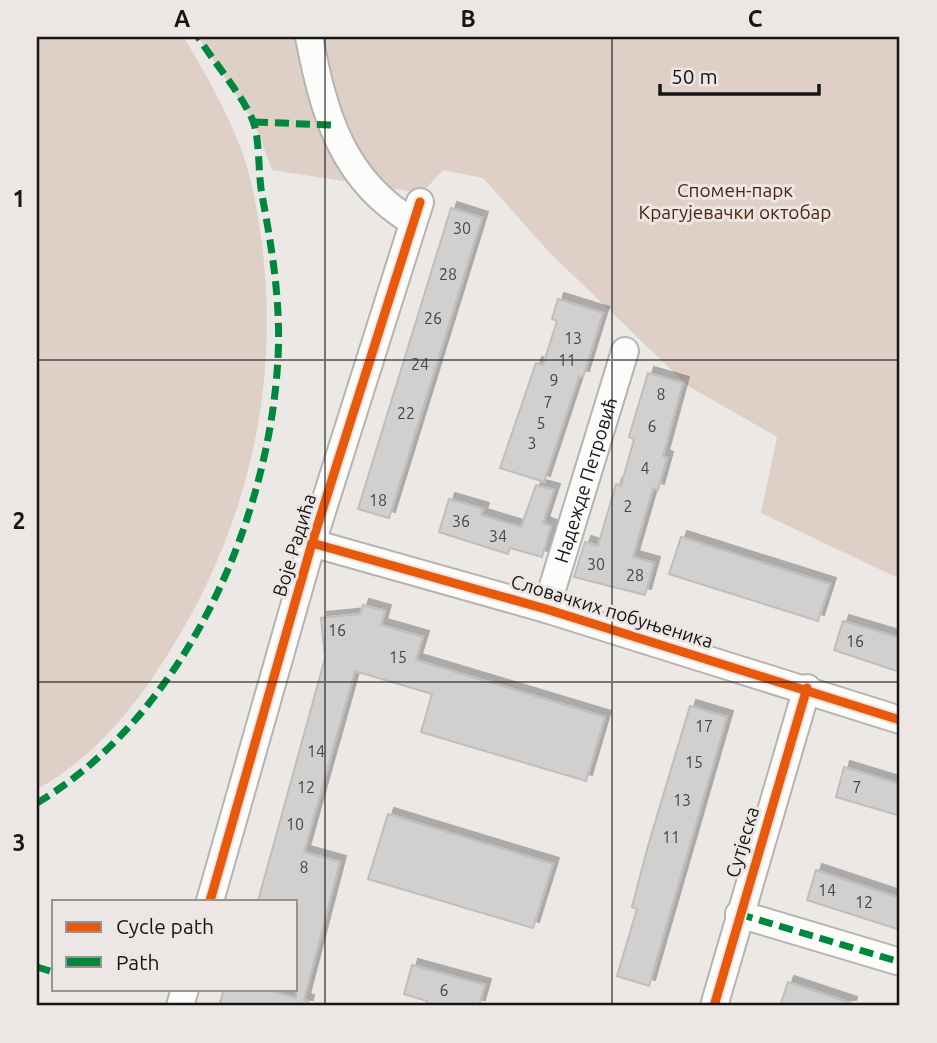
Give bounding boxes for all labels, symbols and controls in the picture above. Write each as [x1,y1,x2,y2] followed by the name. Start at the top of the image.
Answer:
[174,6,190,31] text: A
[460,6,476,31] text: B
[748,6,763,31] text: C
[660,52,820,96] scale bar
[671,64,718,88] text: 50 m
[639,179,831,223] park label: Спомен-парк Крагујевачки октобар
[13,186,25,211] text: 1
[453,219,471,237] house number: 30
[439,265,457,283] house number: 28
[424,309,442,327] house number: 26
[564,329,582,347] house number: 13
[558,351,576,369] house number: 11
[411,355,429,373] house number: 24
[549,371,559,389] house number: 9
[656,385,666,403] house number: 8
[543,393,553,411] house number: 7
[550,394,621,565] street label: Надежде Петровић
[397,404,415,422] house number: 22
[536,414,546,432] house number: 5
[647,417,657,435] house number: 6
[527,434,537,452] house number: 3
[640,459,650,477] house number: 4
[268,491,320,599] street label: Воје Радића
[369,491,387,509] house number: 18
[623,497,633,515] house number: 2
[13,508,25,533] text: 2
[452,512,470,530] house number: 36
[489,527,507,545] house number: 34
[587,555,605,573] house number: 30
[626,566,644,584] house number: 28
[508,570,716,652] street label: Словачких побуњеника
[328,621,346,639] house number: 16
[846,632,864,650] house number: 16
[389,648,407,666] house number: 15
[695,717,713,735] house number: 17
[307,742,325,760] house number: 14
[685,753,703,771] house number: 15
[297,778,315,796] house number: 12
[852,778,862,796] house number: 7
[673,791,691,809] house number: 13
[721,804,763,880] street label: Сутјеска
[286,815,304,833] house number: 10
[662,828,680,846] house number: 11
[13,830,25,855] text: 3
[299,858,309,876] house number: 8
[818,881,836,899] house number: 14
[855,893,873,911] house number: 12
[52,900,298,990] legend
[116,914,214,938] text: Cycle path
[116,950,159,974] text: Path
[439,981,449,999] house number: 6

